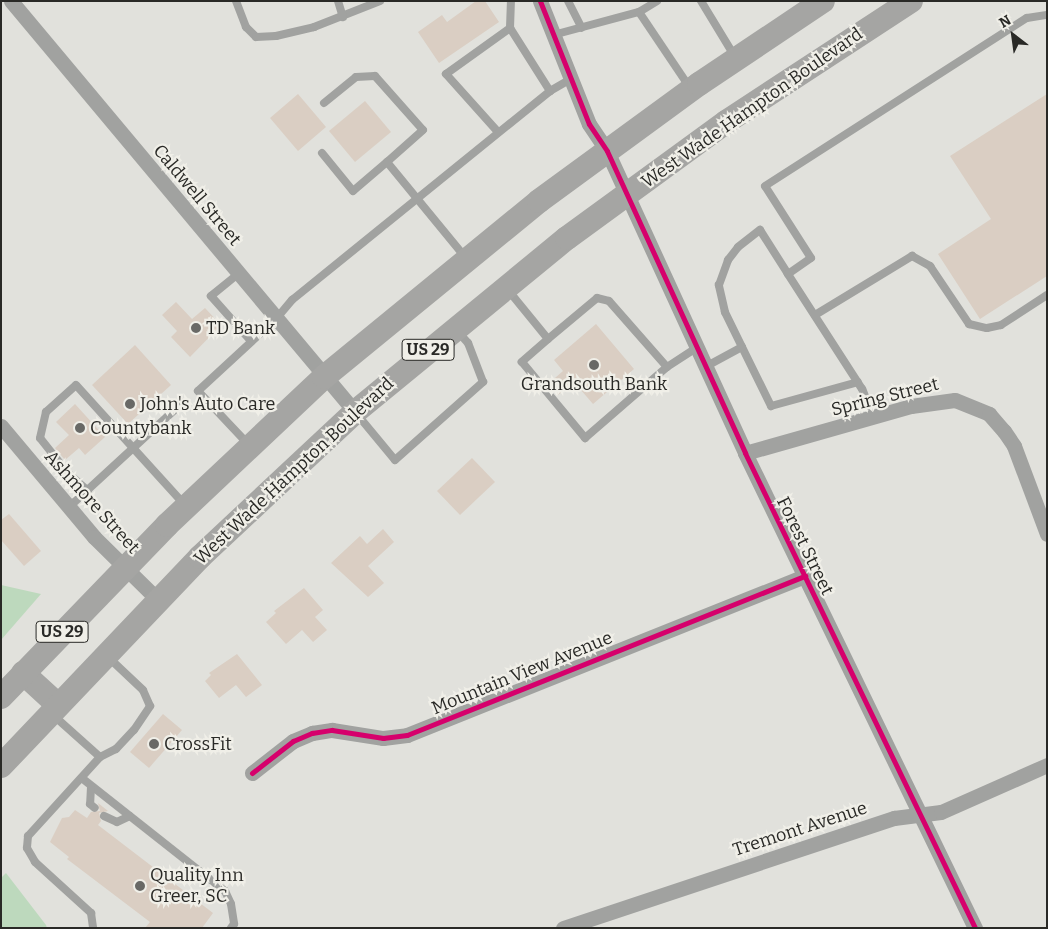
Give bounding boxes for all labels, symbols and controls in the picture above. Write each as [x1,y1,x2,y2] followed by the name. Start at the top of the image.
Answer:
[988,10,1038,60] north arrow
[996,12,1014,32] text: N
[637,23,867,193] street label: West Wade Hampton Boulevard
[148,140,246,250] street label: Caldwell Street
[206,317,275,339] place label: TD Bank
[190,322,202,334] marker: TD Bank
[400,336,456,364] road number: US 29
[588,359,600,371] marker: Grandsouth Bank
[190,373,398,569] street label: West Wade Hampton Boulevard
[521,373,667,395] place label: Grandsouth Bank
[829,373,941,421] street label: Spring Street
[140,393,275,415] place label: John's Auto Care
[124,398,136,410] marker: John's Auto Care
[90,417,192,439] place label: Countybank
[74,422,86,434] marker: Countybank
[40,446,144,558] street label: Ashmore Street
[772,493,838,599] street label: Forest Street
[34,618,90,646] road number: US 29
[428,627,616,719] street label: Mountain View Avenue
[164,733,232,755] place label: CrossFit
[148,738,160,750] marker: CrossFit
[730,797,870,861] street label: Tremont Avenue
[150,865,244,908] place label: Quality Inn Greer, SC
[134,880,146,892] marker: Quality Inn Greer, SC

